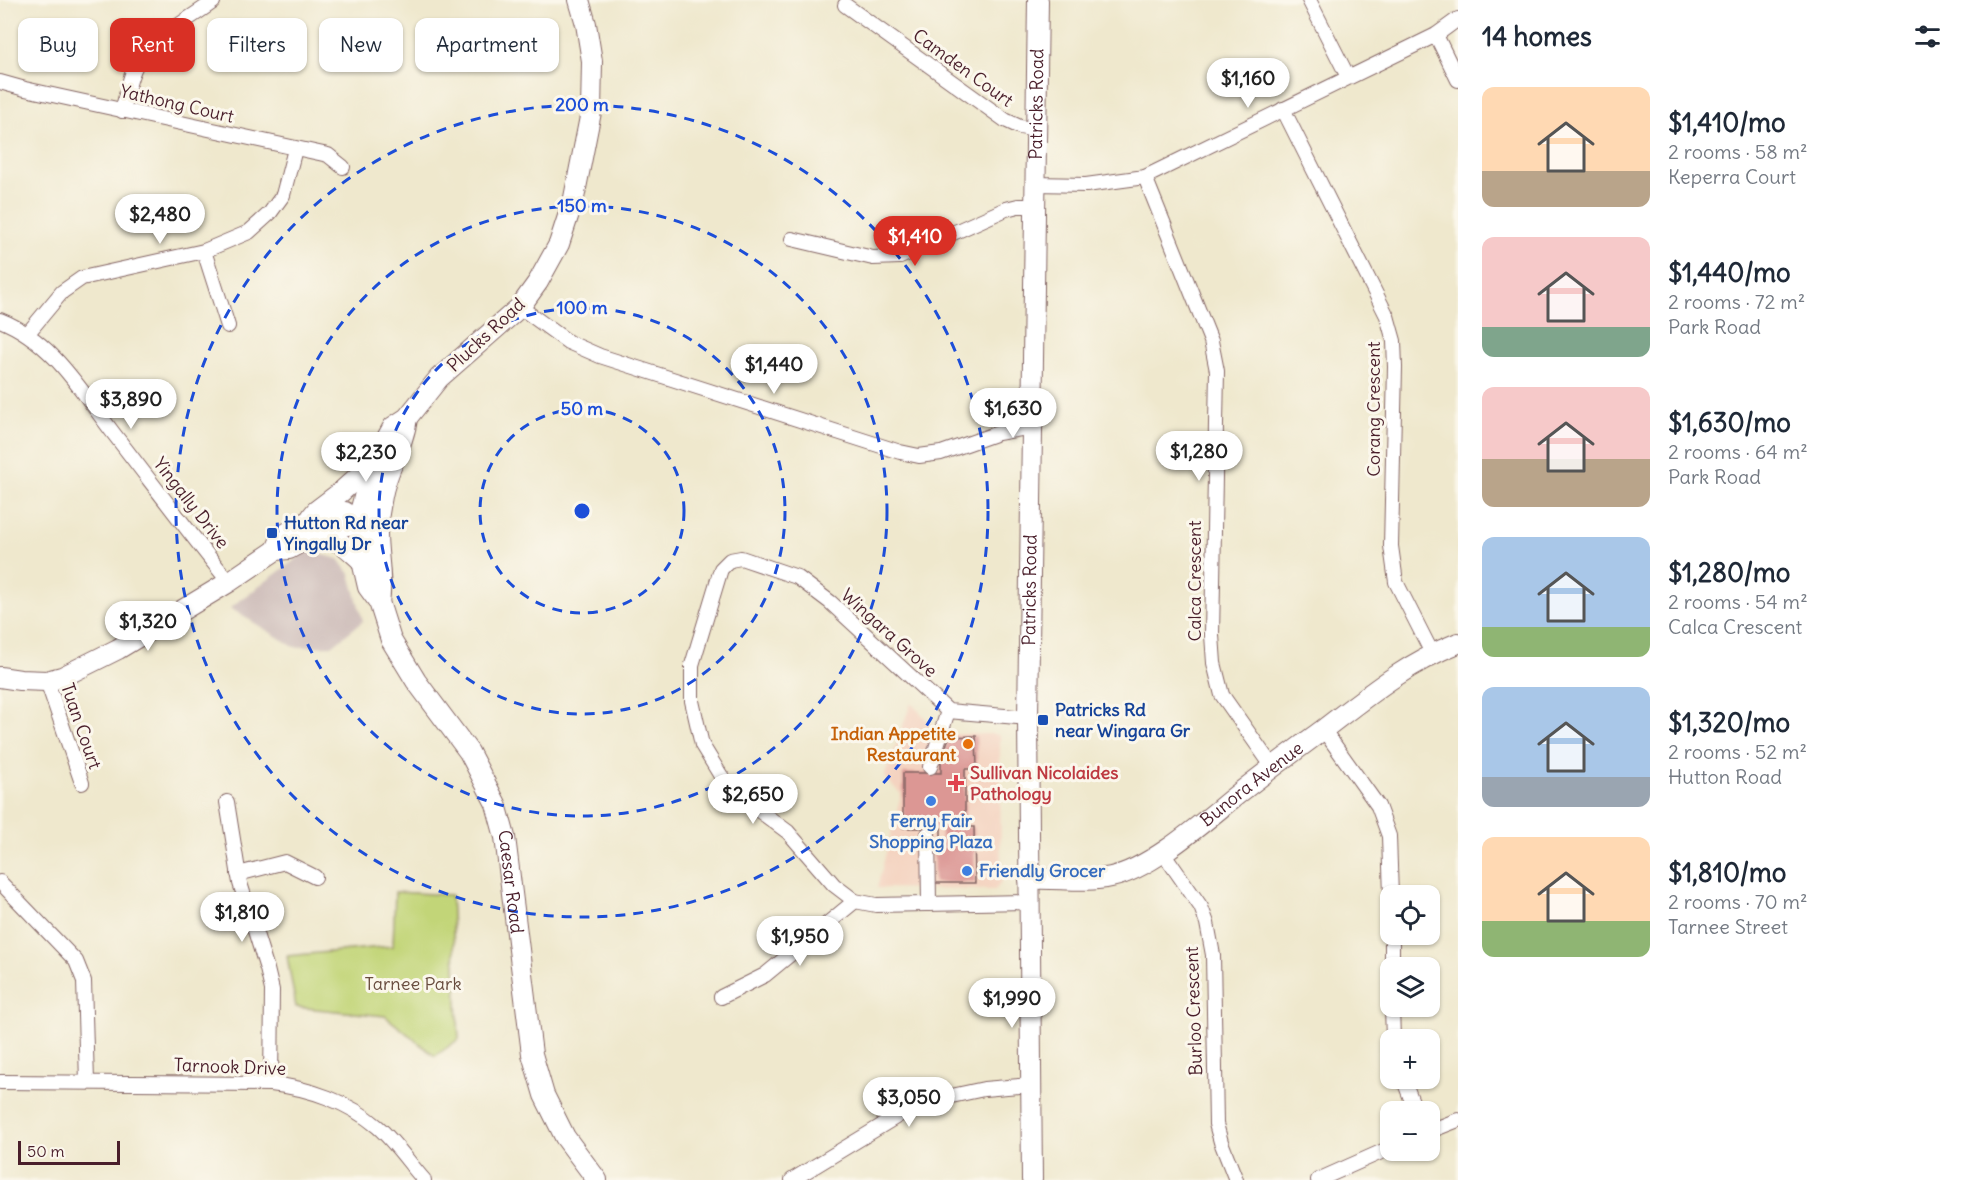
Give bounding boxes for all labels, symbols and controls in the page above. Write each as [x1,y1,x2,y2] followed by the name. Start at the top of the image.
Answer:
[18,18,98,72] chip: Buy
[110,18,195,72] chip: Rent
[207,18,307,72] chip: Filters
[319,18,403,72] chip: New
[415,18,559,72] chip: Apartment
[1482,20,1592,53] text: 14 homes
[1911,20,1944,53] icon: filters
[909,24,1018,112] street label: Camden Court
[1024,48,1048,160] street label: Patricks Road
[1199,58,1297,109] pin: $1,160
[1221,65,1275,90] text: $1,160
[118,79,236,128] street label: Yathong Court
[555,93,609,116] text: 200 m
[1668,106,1786,139] text: $1,410/mo
[1530,111,1602,183] icon: home
[1668,139,1808,164] text: 2 rooms · 58 m²
[1668,164,1796,189] text: Keperra Court
[111,194,209,245] pin: $2,480
[557,194,607,217] text: 150 m
[129,201,191,226] text: $2,480
[866,216,964,267] pin: $1,410
[888,223,942,248] text: $1,410
[1668,256,1791,289] text: $1,440/mo
[1530,261,1602,333] icon: home
[1668,289,1805,314] text: 2 rooms · 72 m²
[442,292,530,377] street label: Plucks Road
[557,296,608,319] text: 100 m
[1668,314,1761,339] text: Park Road
[1362,341,1385,477] street label: Corang Crescent
[725,344,823,395] pin: $1,440
[745,351,803,376] text: $1,440
[82,379,180,430] pin: $3,890
[100,386,162,411] text: $3,890
[964,388,1062,439] pin: $1,630
[984,395,1042,420] text: $1,630
[561,397,603,420] text: 50 m
[1668,406,1791,439] text: $1,630/mo
[1530,411,1602,483] icon: home
[1150,431,1248,482] pin: $1,280
[317,432,415,483] pin: $2,230
[1170,438,1228,463] text: $1,280
[335,439,397,464] text: $2,230
[1668,439,1808,464] text: 2 rooms · 64 m²
[149,452,234,553] street label: Yingally Drive
[1668,464,1761,489] text: Park Road
[572,501,592,521] centre of rings
[283,511,409,555] place label: Hutton Rd near Yingally Dr
[1183,521,1206,641] street label: Calca Crescent
[265,526,279,540] marker: Hutton Rd near Yingally Dr
[1017,534,1042,646] street label: Patricks Road
[1668,556,1790,589] text: $1,280/mo
[1530,561,1602,633] icon: home
[836,583,942,682] street label: Wingara Grove
[1668,589,1808,614] text: 2 rooms · 54 m²
[99,601,197,652] pin: $1,320
[119,608,177,633] text: $1,320
[1668,614,1802,639] text: Calca Crescent
[56,680,107,772] street label: Tuan Court
[1055,698,1191,742] place label: Patricks Rd near Wingara Gr
[1668,706,1790,739] text: $1,320/mo
[1530,711,1602,783] icon: home
[1036,713,1050,727] marker: Patricks Rd near Wingara Gr
[831,722,957,766] place label: Indian Appetite Restaurant
[1195,736,1308,831] street label: Bunora Avenue
[961,737,975,751] marker: Indian Appetite Restaurant
[1668,739,1807,764] text: 2 rooms · 52 m²
[970,761,1118,805] place label: Sullivan Nicolaides Pathology
[1668,764,1782,789] text: Hutton Road
[704,774,802,825] pin: $2,650
[947,774,965,792] marker: Sullivan Nicolaides Pathology
[722,781,784,806] text: $2,650
[924,794,938,808] marker: Ferny Fair Shopping Plaza
[869,809,993,853] place label: Ferny Fair Shopping Plaza
[493,827,529,935] street label: Caesar Road
[1668,856,1786,889] text: $1,810/mo
[979,859,1106,882] place label: Friendly Grocer
[1530,861,1602,933] icon: home
[960,864,974,878] marker: Friendly Grocer
[1380,885,1440,1161] map controls
[1380,885,1440,945] button: locate
[1668,889,1808,914] text: 2 rooms · 70 m²
[193,892,291,943] pin: $1,810
[214,899,270,924] text: $1,810
[1668,914,1788,939] text: Tarnee Street
[751,916,849,967] pin: $1,950
[770,923,830,948] text: $1,950
[1180,946,1207,1076] street label: Burloo Crescent
[1380,957,1440,1017] button: layers
[364,972,462,995] park label: Tarnee Park
[963,978,1061,1029] pin: $1,990
[982,985,1042,1010] text: $1,990
[1380,1029,1440,1089] button: +
[173,1053,287,1080] street label: Tarnook Drive
[860,1077,958,1128] pin: $3,050
[877,1084,941,1109] text: $3,050
[1380,1101,1440,1161] button: −
[18,1138,120,1166] scale bar
[27,1141,65,1161] text: 50 m

